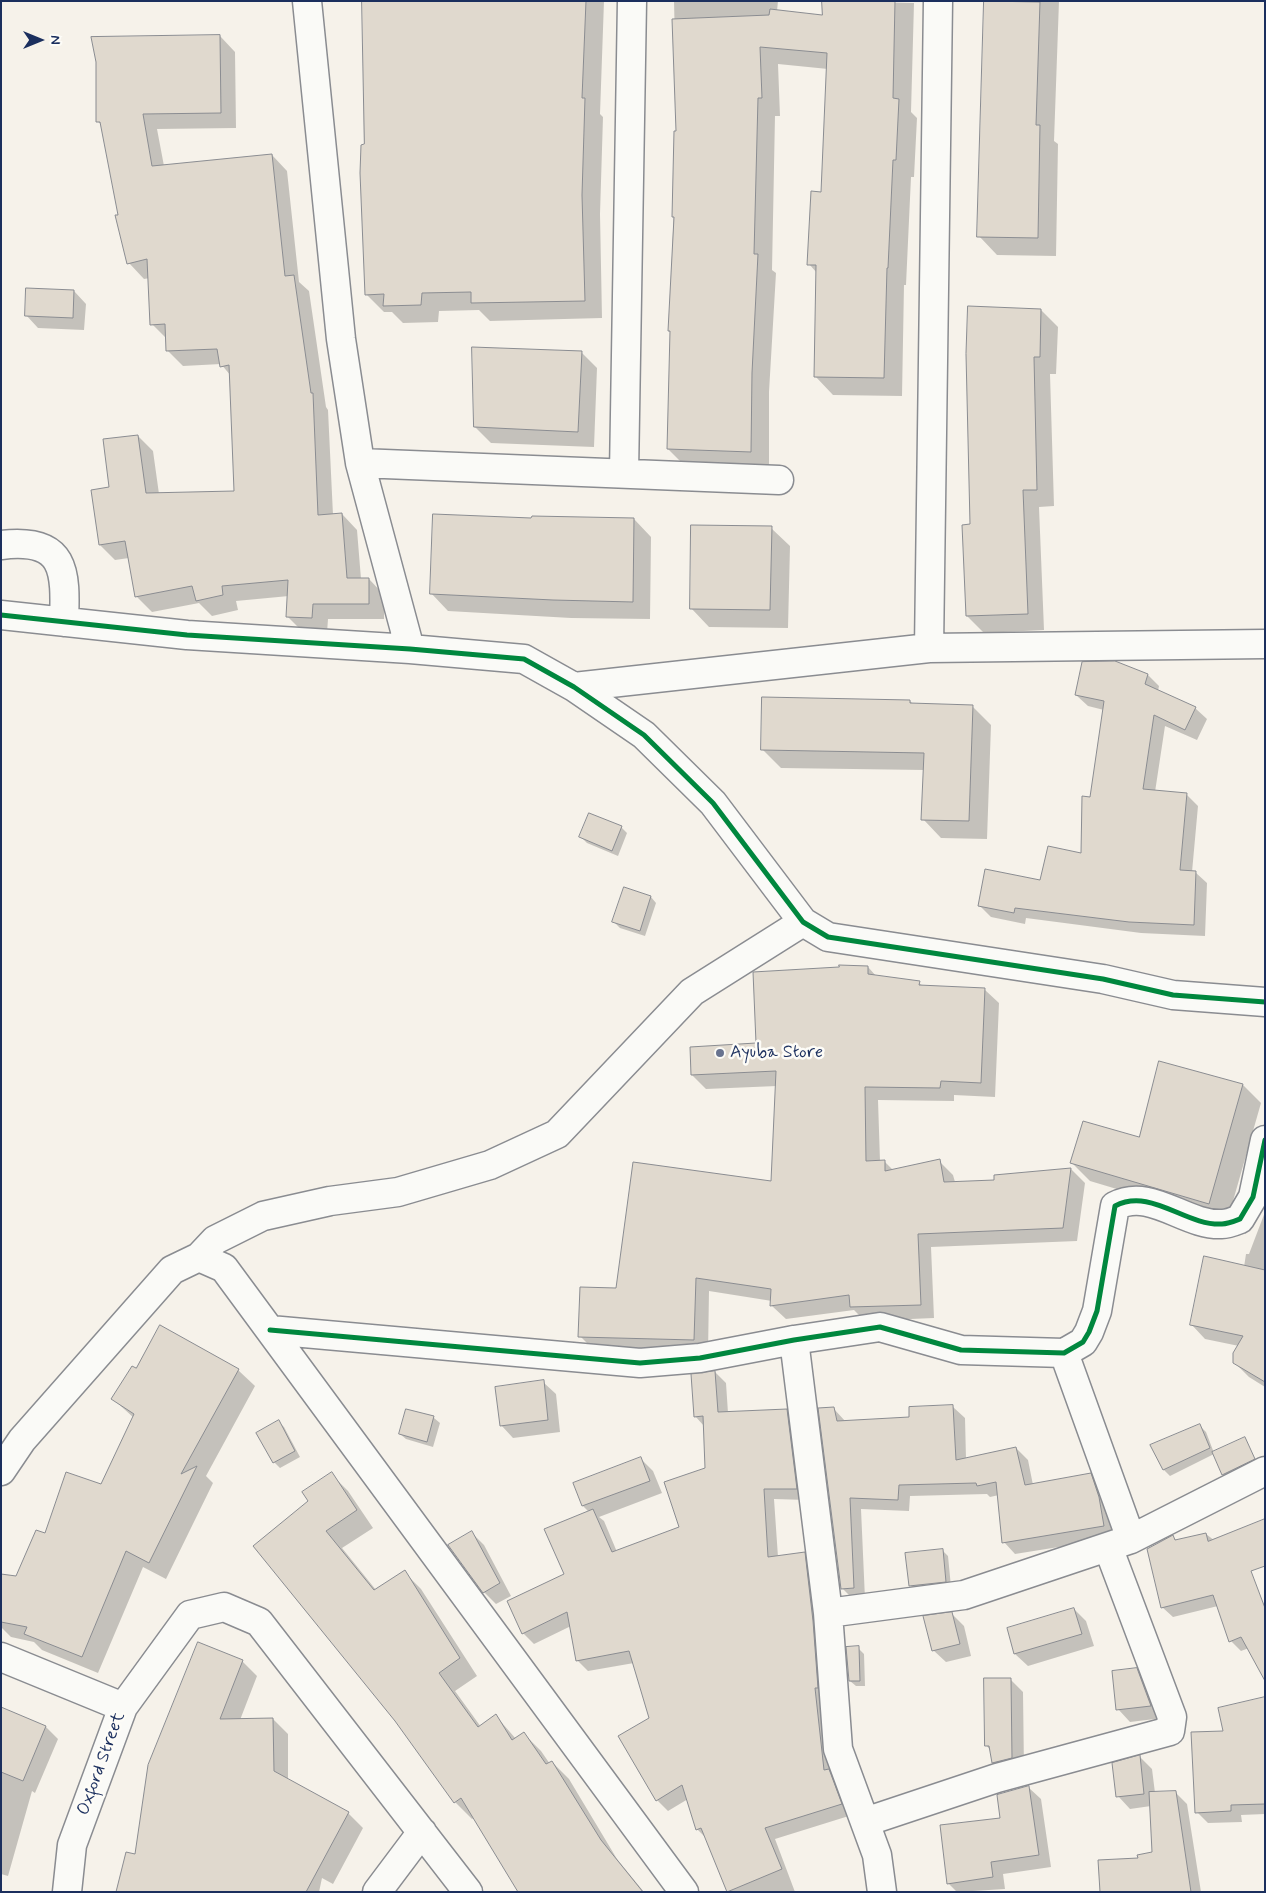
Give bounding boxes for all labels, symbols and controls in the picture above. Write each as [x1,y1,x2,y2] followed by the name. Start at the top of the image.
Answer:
[15,15,65,65] north arrow
[46,35,64,45] text: N
[730,1042,823,1064] place label: Ayuba Store
[714,1047,726,1059] marker: Ayuba Store
[73,1710,131,1818] street label: Oxford Street

